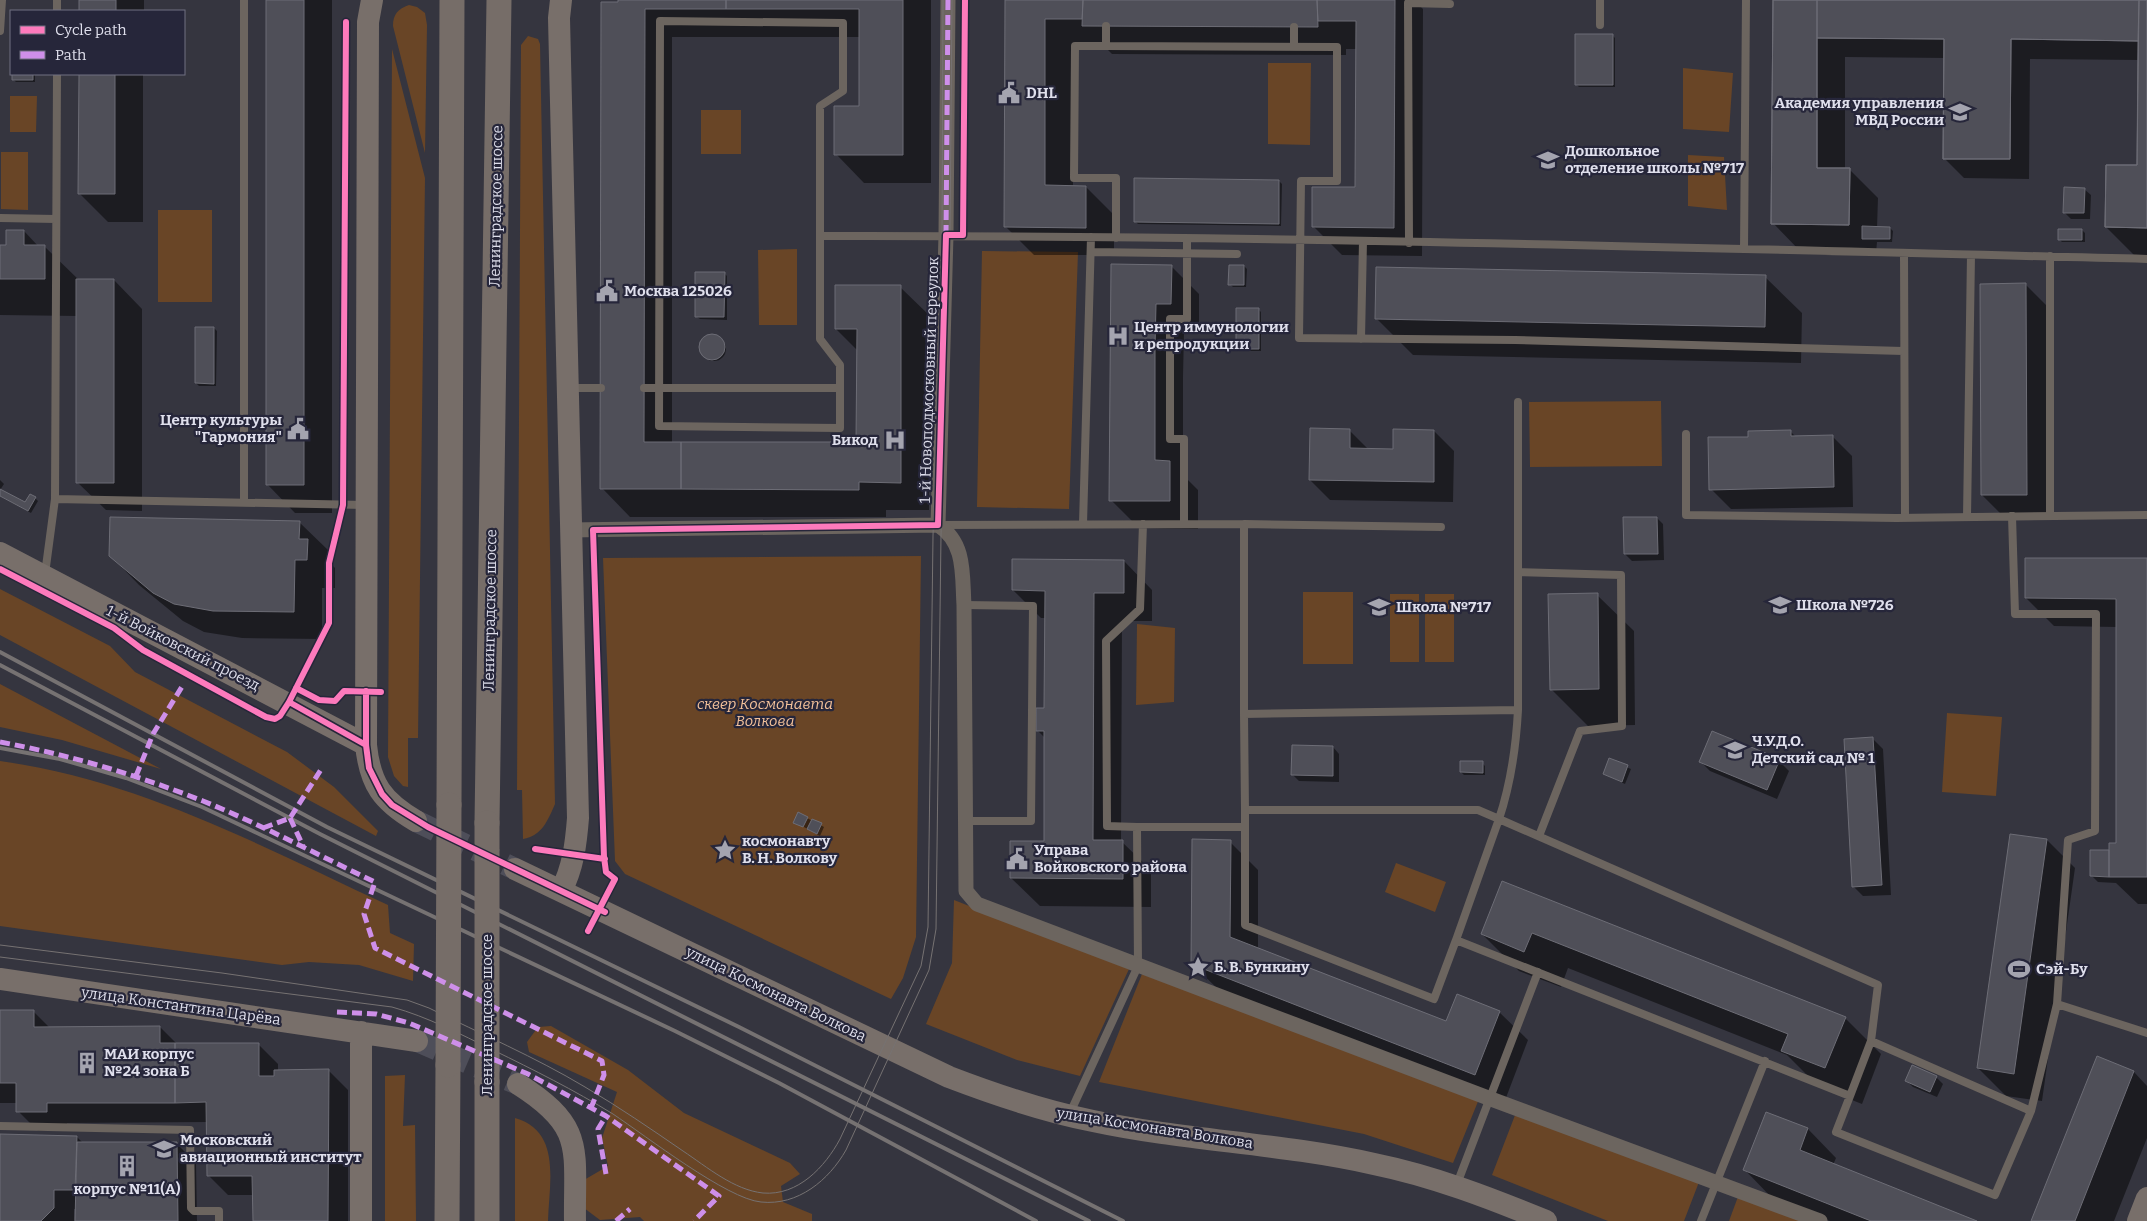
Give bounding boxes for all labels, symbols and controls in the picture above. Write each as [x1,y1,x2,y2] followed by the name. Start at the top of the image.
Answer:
[10,10,185,75] legend
[55,21,127,39] text: Cycle path
[55,46,87,64] text: Path
[996,80,1022,106] public building icon: DHL
[1026,84,1057,102] place label: DHL
[1774,94,1944,129] place label: Академия управления МВД России
[1947,99,1973,125] school or university icon: Академия управления МВД России
[486,125,506,287] street label: Ленинградское шоссе
[1565,142,1744,177] place label: Дошкольное отделение школы №717
[1535,147,1561,173] school or university icon: Дошкольное отделение школы №717
[916,256,942,504] street label: 1-й Новоподмосковный переулок
[594,278,620,304] public building icon: Москва 125026
[624,282,732,300] place label: Москва 125026
[1134,318,1289,353] place label: Центр иммунологии и репродукции
[1105,323,1131,349] hospital icon: Центр иммунологии и репродукции
[160,411,282,446] place label: Центр культуры "Гармония"
[285,416,311,442] public building icon: Центр культуры "Гармония"
[882,427,908,453] hospital icon: Бикод
[832,431,878,449] place label: Бикод
[480,529,500,691] street label: Ленинградское шоссе
[1767,592,1793,618] school or university icon: Школа №726
[1366,594,1392,620] school or university icon: Школа №717
[1796,596,1894,614] place label: Школа №726
[1396,598,1491,616] place label: Школа №717
[103,601,263,695] street label: 1-й Войковский проезд
[697,695,833,730] park label: сквер Космонавта Волкова
[1752,732,1875,767] place label: Ч.У.Д.О. Детский сад № 1
[1722,737,1748,763] school or university icon: Ч.У.Д.О. Детский сад № 1
[742,832,838,867] place label: космонавту В. Н. Волкову
[712,837,738,863] place icon: космонавту В. Н. Волкову
[1034,841,1187,876] place label: Управа Войковского района
[1004,846,1030,872] public building icon: Управа Войковского района
[478,934,496,1096] street label: Ленинградское шоссе
[682,942,869,1046] street label: улица Космонавта Волкова
[1185,954,1211,980] place icon: Б. В. Бункину
[2006,956,2032,982] sports icon: Сэй-Бу
[1214,958,1310,976] place label: Б. В. Бункину
[2036,960,2088,978] place label: Сэй-Бу
[79,983,282,1029] street label: улица Константина Царёва
[104,1045,195,1080] place label: МАИ корпус №24 зона Б
[74,1050,100,1076] building icon: МАИ корпус №24 зона Б
[1055,1103,1254,1152] street label: улица Космонавта Волкова
[180,1131,362,1166] place label: Московский авиационный институт
[151,1136,177,1162] school or university icon: Московский авиационный институт
[114,1153,140,1179] building icon: корпус №11(А)
[74,1180,181,1198] place label: корпус №11(А)

